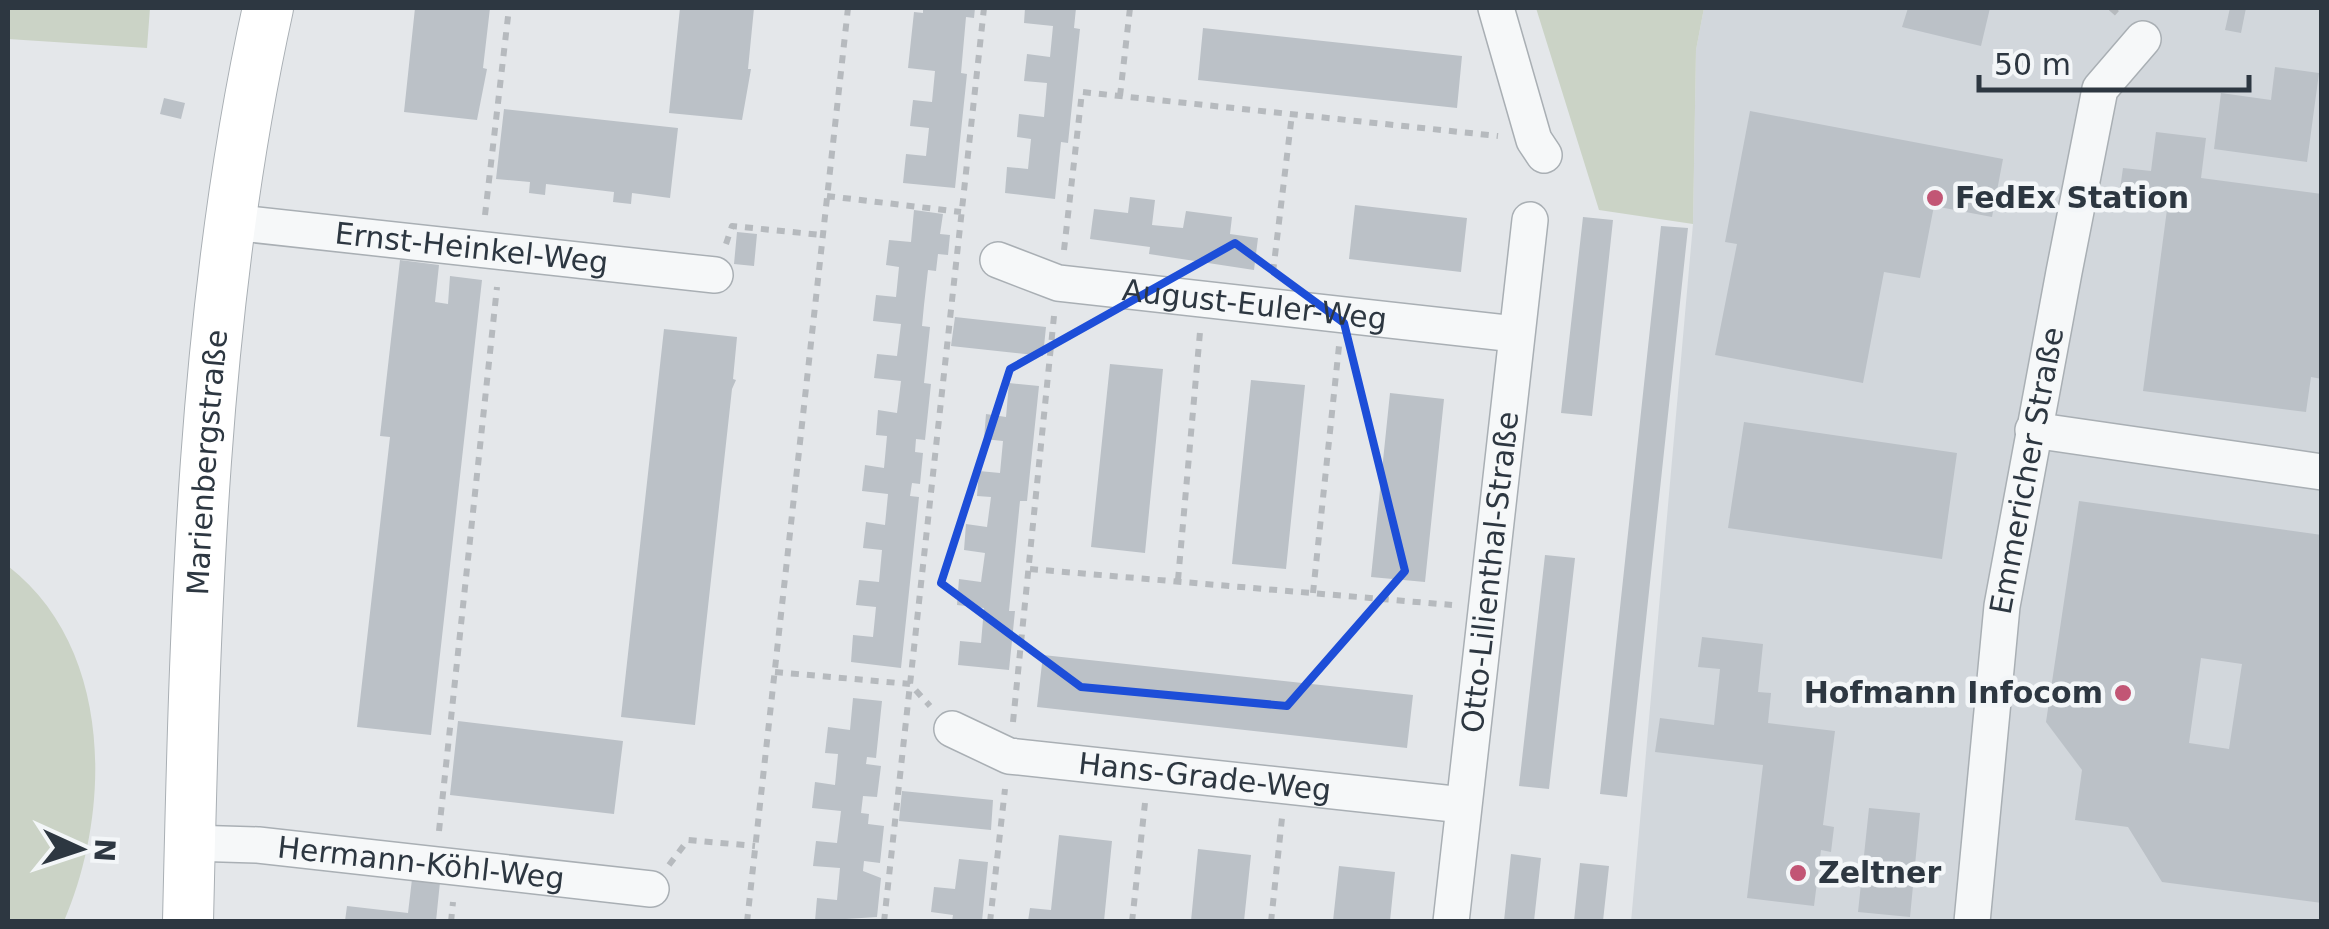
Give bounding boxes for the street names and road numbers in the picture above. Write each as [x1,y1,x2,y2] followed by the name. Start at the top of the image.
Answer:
[333,216,610,280] street label: Ernst-Heinkel-Weg
[1120,272,1389,337] street label: August-Euler-Weg
[1983,324,2070,617] street label: Emmericher Straße
[180,328,234,596] street label: Marienbergstraße
[1454,410,1525,735] street label: Otto-Lilienthal-Straße
[1077,746,1333,808] street label: Hans-Grade-Weg
[276,829,566,896] street label: Hermann-Köhl-Weg

